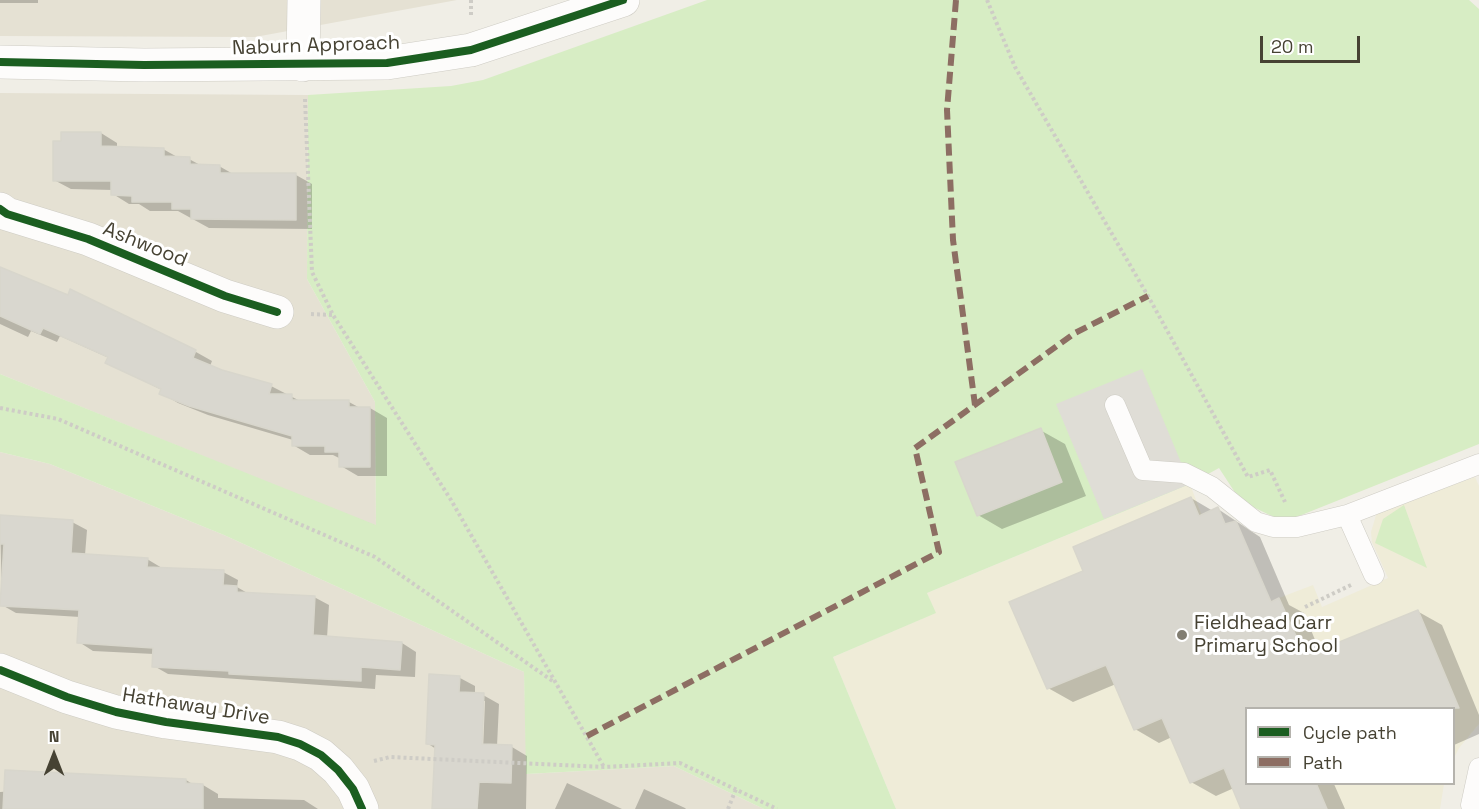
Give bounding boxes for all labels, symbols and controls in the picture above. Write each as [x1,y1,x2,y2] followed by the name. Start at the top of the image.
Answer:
[1263,24,1364,62] scale bar
[232,31,400,61] street label: Naburn Approach
[1271,35,1314,58] text: 20 m
[99,217,191,273] street label: Ashwood
[1194,612,1338,659] place label: Fieldhead Carr Primary School
[1175,628,1189,642] marker: Fieldhead Carr Primary School
[120,683,272,731] street label: Hathaway Drive
[1245,707,1455,785] legend
[1303,721,1397,744] text: Cycle path
[24,725,84,785] north arrow
[49,726,59,747] text: N
[1303,751,1343,774] text: Path

